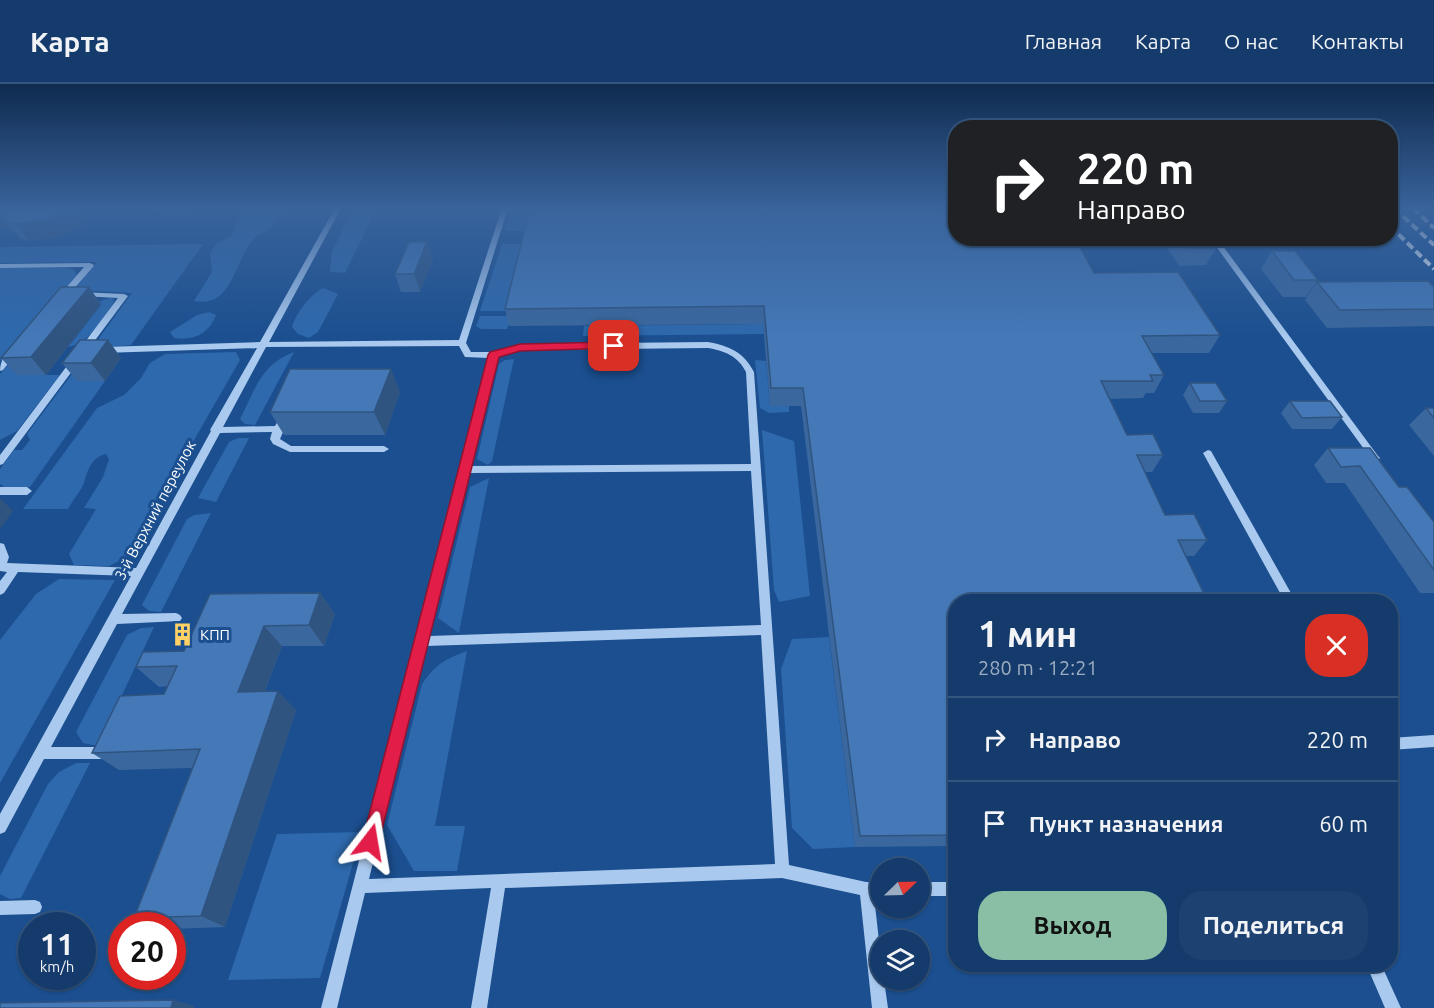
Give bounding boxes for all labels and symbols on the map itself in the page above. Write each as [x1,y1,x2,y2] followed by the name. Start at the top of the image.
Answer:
[588,320,639,371] pin
[111,437,199,583] street label: 3-й Верхний переулок
[169,621,195,647] building icon: КПП
[200,626,230,643] place label: КПП
[338,810,402,874] position arrow
[870,858,930,918] north arrow
[108,912,186,990] speed limit sign: 20

